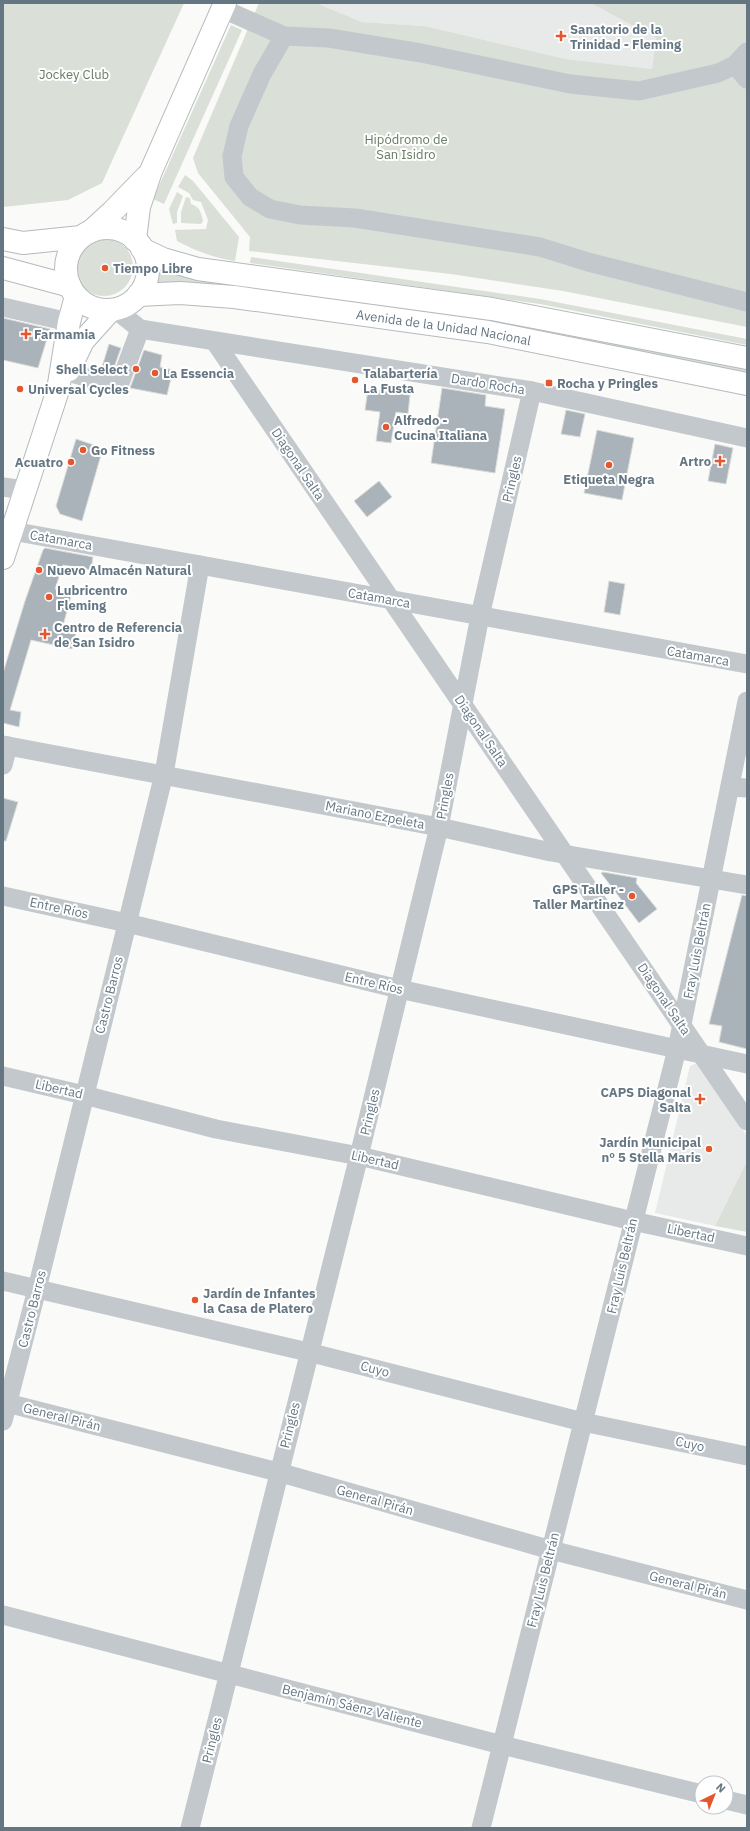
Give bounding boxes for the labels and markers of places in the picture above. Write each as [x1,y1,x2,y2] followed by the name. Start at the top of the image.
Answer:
[570,21,682,53] place label: Sanatorio de la Trinidad - Fleming
[555,30,567,42] marker: Sanatorio de la Trinidad - Fleming
[113,260,193,277] place label: Tiempo Libre
[100,263,110,273] marker: Tiempo Libre
[34,326,96,343] place label: Farmamia
[21,329,31,339] marker: Farmamia
[56,361,128,378] place label: Shell Select
[131,364,141,374] marker: Shell Select
[163,365,234,382] place label: La Essencia
[363,365,438,397] place label: Talabartería La Fusta
[150,368,160,378] marker: La Essencia
[350,375,360,385] marker: Talabartería La Fusta
[557,375,658,392] place label: Rocha y Pringles
[544,378,554,388] marker: Rocha y Pringles
[28,381,129,398] place label: Universal Cycles
[15,384,25,394] marker: Universal Cycles
[394,412,487,444] place label: Alfredo - Cucina Italiana
[381,422,391,432] marker: Alfredo - Cucina Italiana
[91,442,156,459] place label: Go Fitness
[78,445,88,455] marker: Go Fitness
[679,453,711,470] place label: Artro
[15,454,63,471] place label: Acuatro
[714,455,726,467] marker: Artro
[66,457,76,467] marker: Acuatro
[604,460,614,470] marker: Etiqueta Negra
[563,471,655,488] place label: Etiqueta Negra
[47,562,191,579] place label: Nuevo Almacén Natural
[34,565,44,575] marker: Nuevo Almacén Natural
[57,582,128,614] place label: Lubricentro Fleming
[44,592,54,602] marker: Lubricentro Fleming
[54,619,182,651] place label: Centro de Referencia de San Isidro
[39,628,51,640] marker: Centro de Referencia de San Isidro
[533,881,624,913] place label: GPS Taller - Taller Martinez
[627,891,637,901] marker: GPS Taller - Taller Martinez
[600,1084,691,1116] place label: CAPS Diagonal Salta
[694,1093,706,1105] marker: CAPS Diagonal Salta
[599,1134,701,1166] place label: Jardín Municipal nº 5 Stella Maris
[704,1144,714,1154] marker: Jardín Municipal nº 5 Stella Maris
[203,1285,316,1317] place label: Jardín de Infantes la Casa de Platero
[190,1295,200,1305] marker: Jardín de Infantes la Casa de Platero

